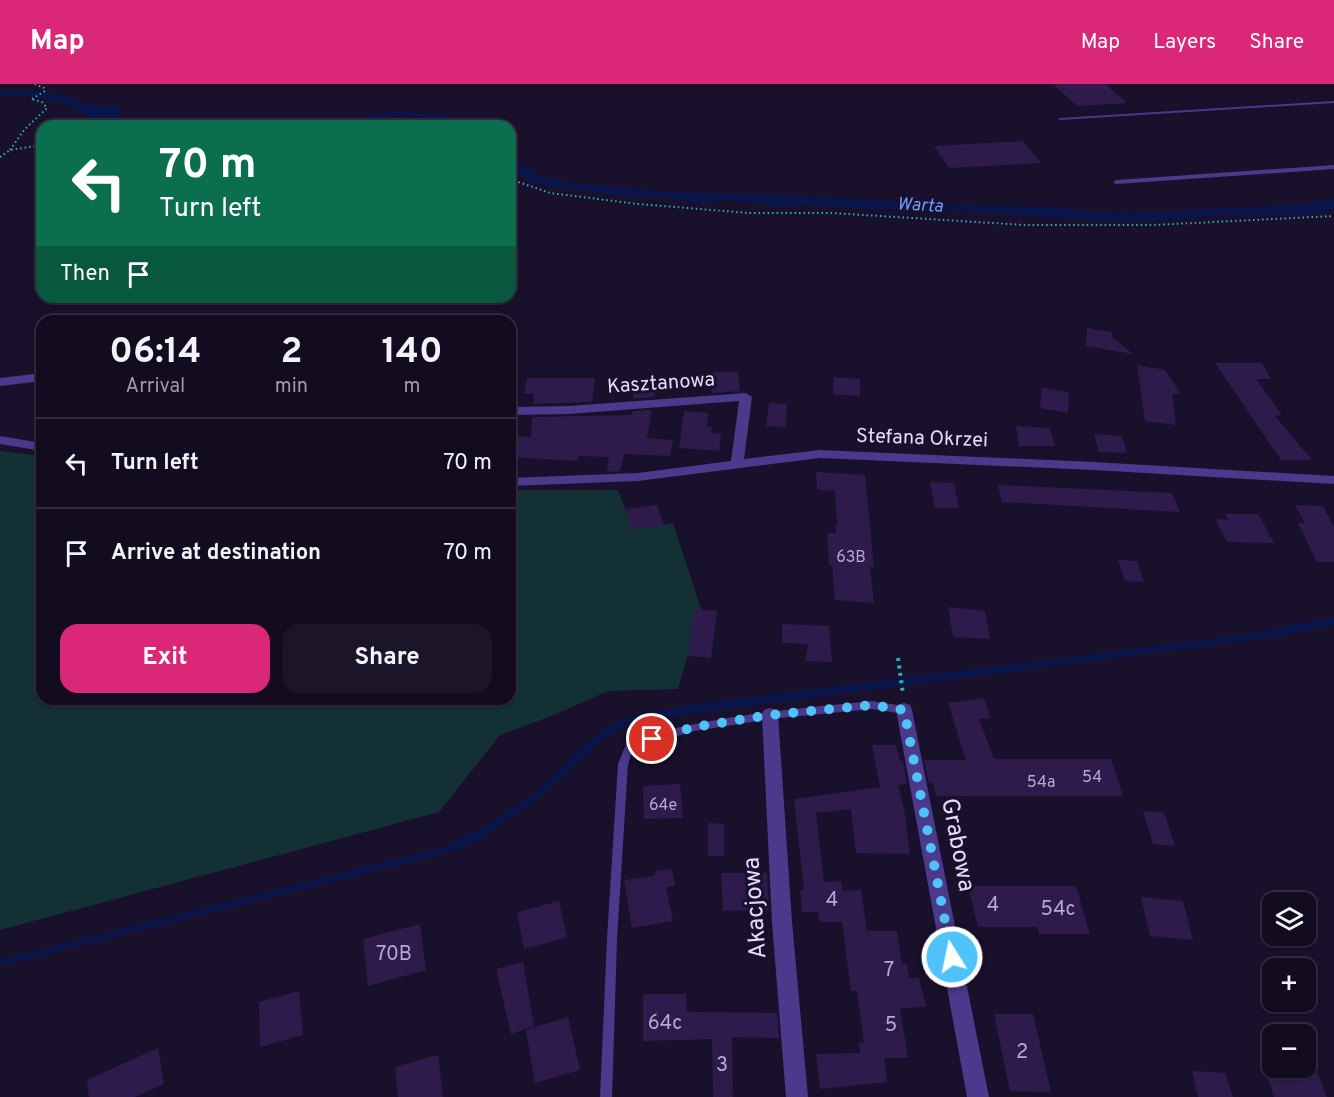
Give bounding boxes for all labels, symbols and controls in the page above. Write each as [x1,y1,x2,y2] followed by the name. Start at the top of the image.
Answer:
[30,24,85,60] text: Map
[1081,29,1120,56] text: Map
[1153,29,1216,56] text: Layers
[1249,29,1304,56] text: Share
[159,140,257,193] text: 70 m
[60,144,138,222] icon: left
[159,192,261,226] text: Turn left
[896,193,944,219] water label: Warta
[122,258,155,291] icon: arrive
[60,261,110,288] text: Then
[109,330,201,376] text: 06:14
[280,330,302,376] text: 2
[381,330,443,376] text: 140
[606,367,716,401] street label: Kasztanowa
[126,374,185,400] text: Arrival
[275,374,308,400] text: min
[404,374,420,400] text: m
[856,424,988,454] street label: Stefana Okrzei
[60,447,93,480] icon: left
[111,450,199,477] text: Turn left
[443,450,492,477] text: 70 m
[60,537,93,570] icon: arrive
[111,540,321,567] text: Arrive at destination
[443,540,492,567] text: 70 m
[836,548,866,568] house number: 63B
[60,624,270,693] button: Exit
[282,624,492,693] button: Share
[626,713,677,764] pin
[635,722,668,755] icon: arrive
[1082,768,1102,788] house number: 54
[1027,773,1055,793] house number: 54a
[649,796,677,816] house number: 64e
[933,796,981,894] street label: Grabowa
[737,856,775,960] street label: Akacjowa
[826,888,838,914] house number: 4
[1262,892,1316,1078] map controls
[1262,892,1316,946] button: layers
[987,893,999,919] house number: 4
[1040,897,1076,923] house number: 54c
[920,925,984,989] position arrow
[376,942,412,968] house number: 70B
[884,958,894,984] house number: 7
[1262,958,1316,1012] button: +
[648,1011,682,1037] house number: 64c
[885,1013,897,1039] house number: 5
[1262,1024,1316,1078] button: −
[1016,1040,1028,1066] house number: 2
[716,1053,728,1079] house number: 3

